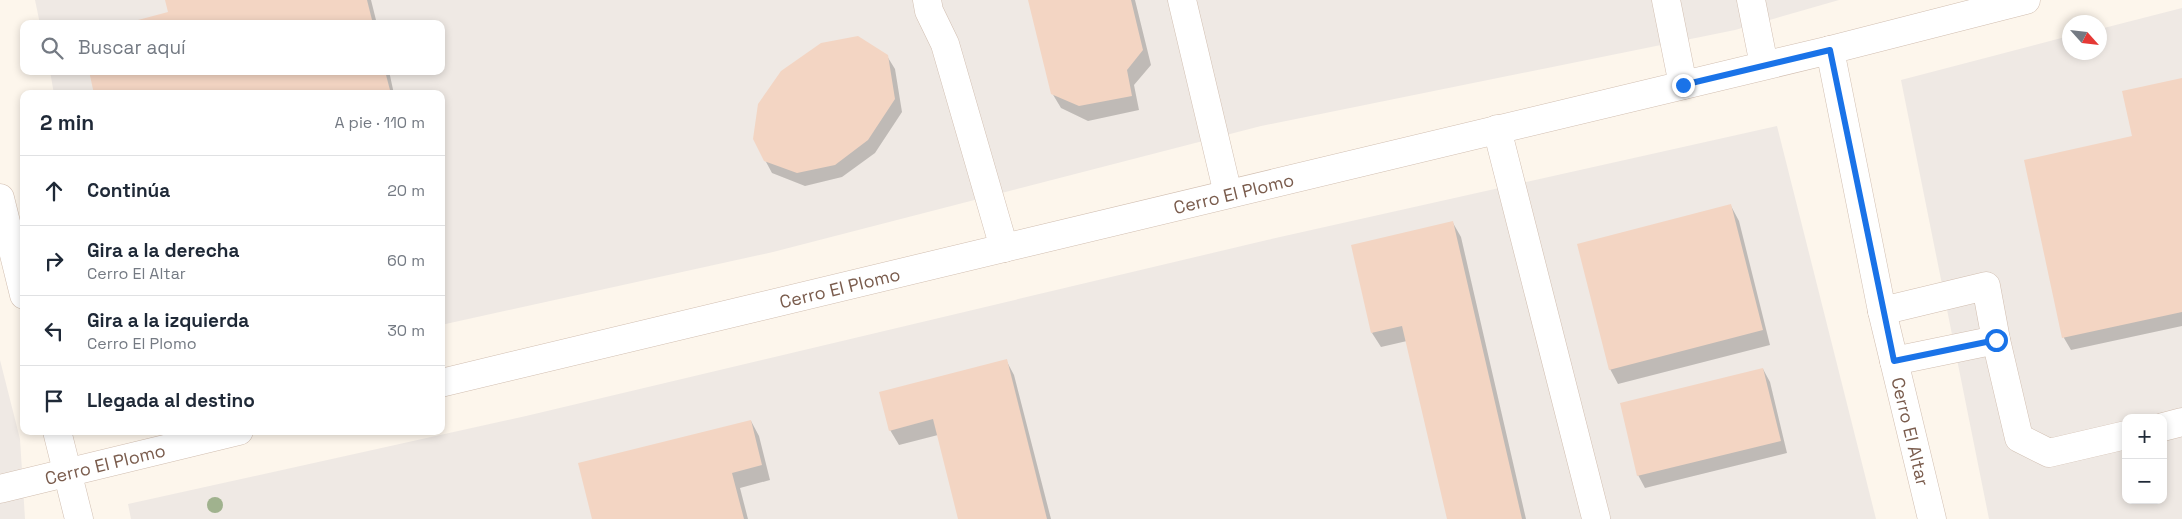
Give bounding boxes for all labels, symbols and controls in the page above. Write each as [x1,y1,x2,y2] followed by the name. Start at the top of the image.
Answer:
[2062,15,2107,60] north arrow
[20,20,445,75] search box
[38,34,66,62] icon: search
[78,35,186,60] text: Buscar aquí
[1672,74,1695,97] route end
[40,109,94,136] text: 2 min
[335,112,425,133] text: A pie · 110 m
[1171,167,1296,219] street label: Cerro El Plomo
[40,177,68,205] icon: ahead
[87,178,170,203] text: Continúa
[387,180,425,201] text: 20 m
[87,238,239,263] text: Gira a la derecha
[40,247,68,275] icon: right
[387,250,425,271] text: 60 m
[777,262,902,313] street label: Cerro El Plomo
[87,263,186,284] text: Cerro El Altar
[87,308,249,333] text: Gira a la izquierda
[40,317,68,345] icon: left
[387,320,425,341] text: 30 m
[1985,329,2008,352] route start
[87,333,197,354] text: Cerro El Plomo
[1887,375,1935,488] street label: Cerro El Altar
[40,387,68,415] icon: arrive
[87,388,255,413] text: Llegada al destino
[2122,414,2167,504] map controls
[2122,414,2167,459] button: +
[42,438,168,489] street label: Cerro El Plomo
[2122,459,2167,504] button: −

